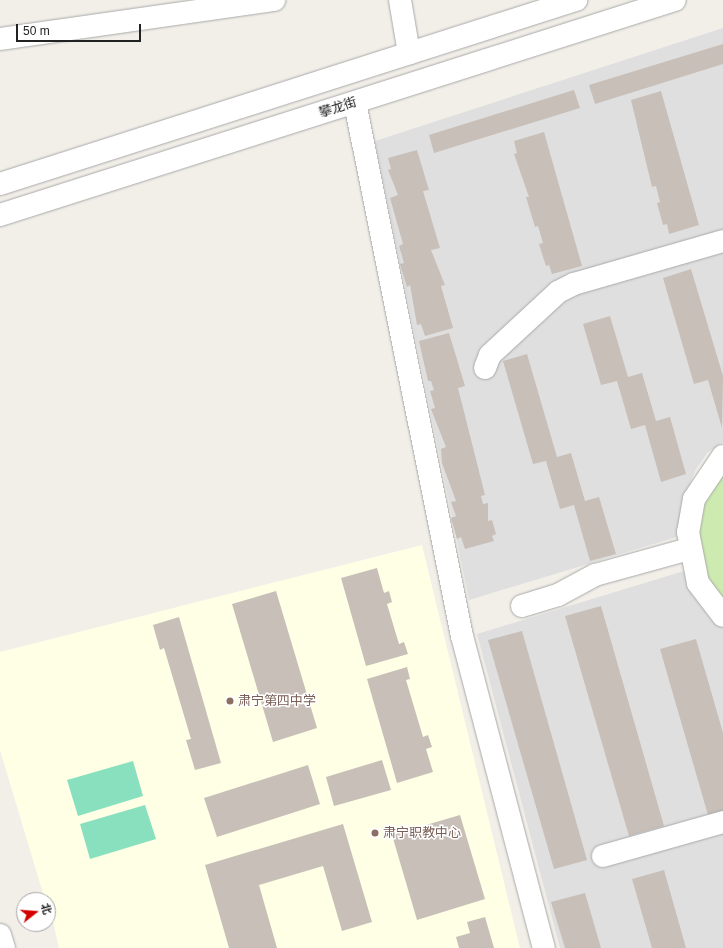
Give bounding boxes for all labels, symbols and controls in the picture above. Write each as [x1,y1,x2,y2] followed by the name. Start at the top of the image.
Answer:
[18,16,143,42] scale bar
[23,24,50,38] text: 50 m
[317,95,359,121] street label: 攀龙街
[238,693,316,709] place label: 肃宁第四中学
[225,696,235,706] marker: 肃宁第四中学
[383,825,461,841] place label: 肃宁职教中心
[370,828,380,838] marker: 肃宁职教中心
[16,892,56,932] north arrow
[39,902,54,916] text: 北

